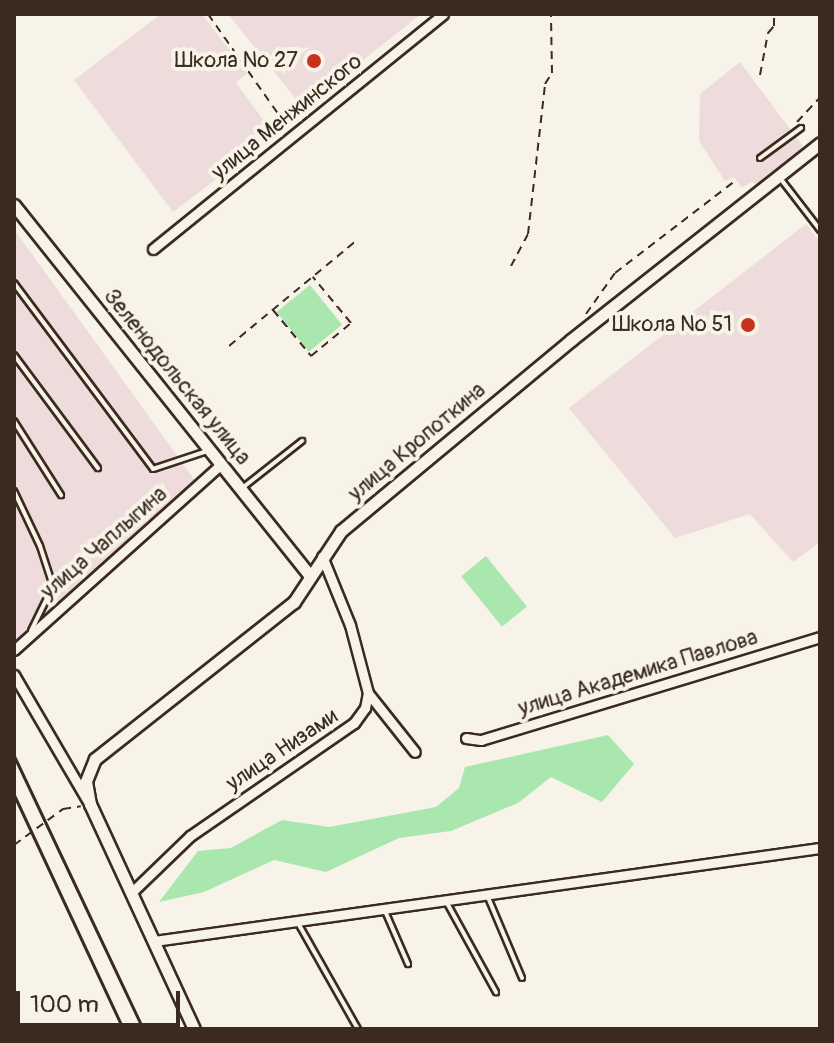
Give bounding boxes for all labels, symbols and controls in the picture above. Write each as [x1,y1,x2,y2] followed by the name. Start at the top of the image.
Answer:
[175,48,298,74] place label: Школа № 27
[207,48,367,186] street label: улица Менжинского
[305,52,323,70] marker: Школа № 27
[98,284,256,470] street label: Зеленодольская улица
[612,312,732,338] place label: Школа № 51
[739,316,757,334] marker: Школа № 51
[343,377,491,507] street label: улица Кропоткина
[36,481,172,605] street label: улица Чаплыгина
[515,624,761,722] street label: улица Академика Павлова
[221,703,343,797] street label: улица Низами
[20,975,184,1025] scale bar
[30,990,99,1019] text: 100 m

